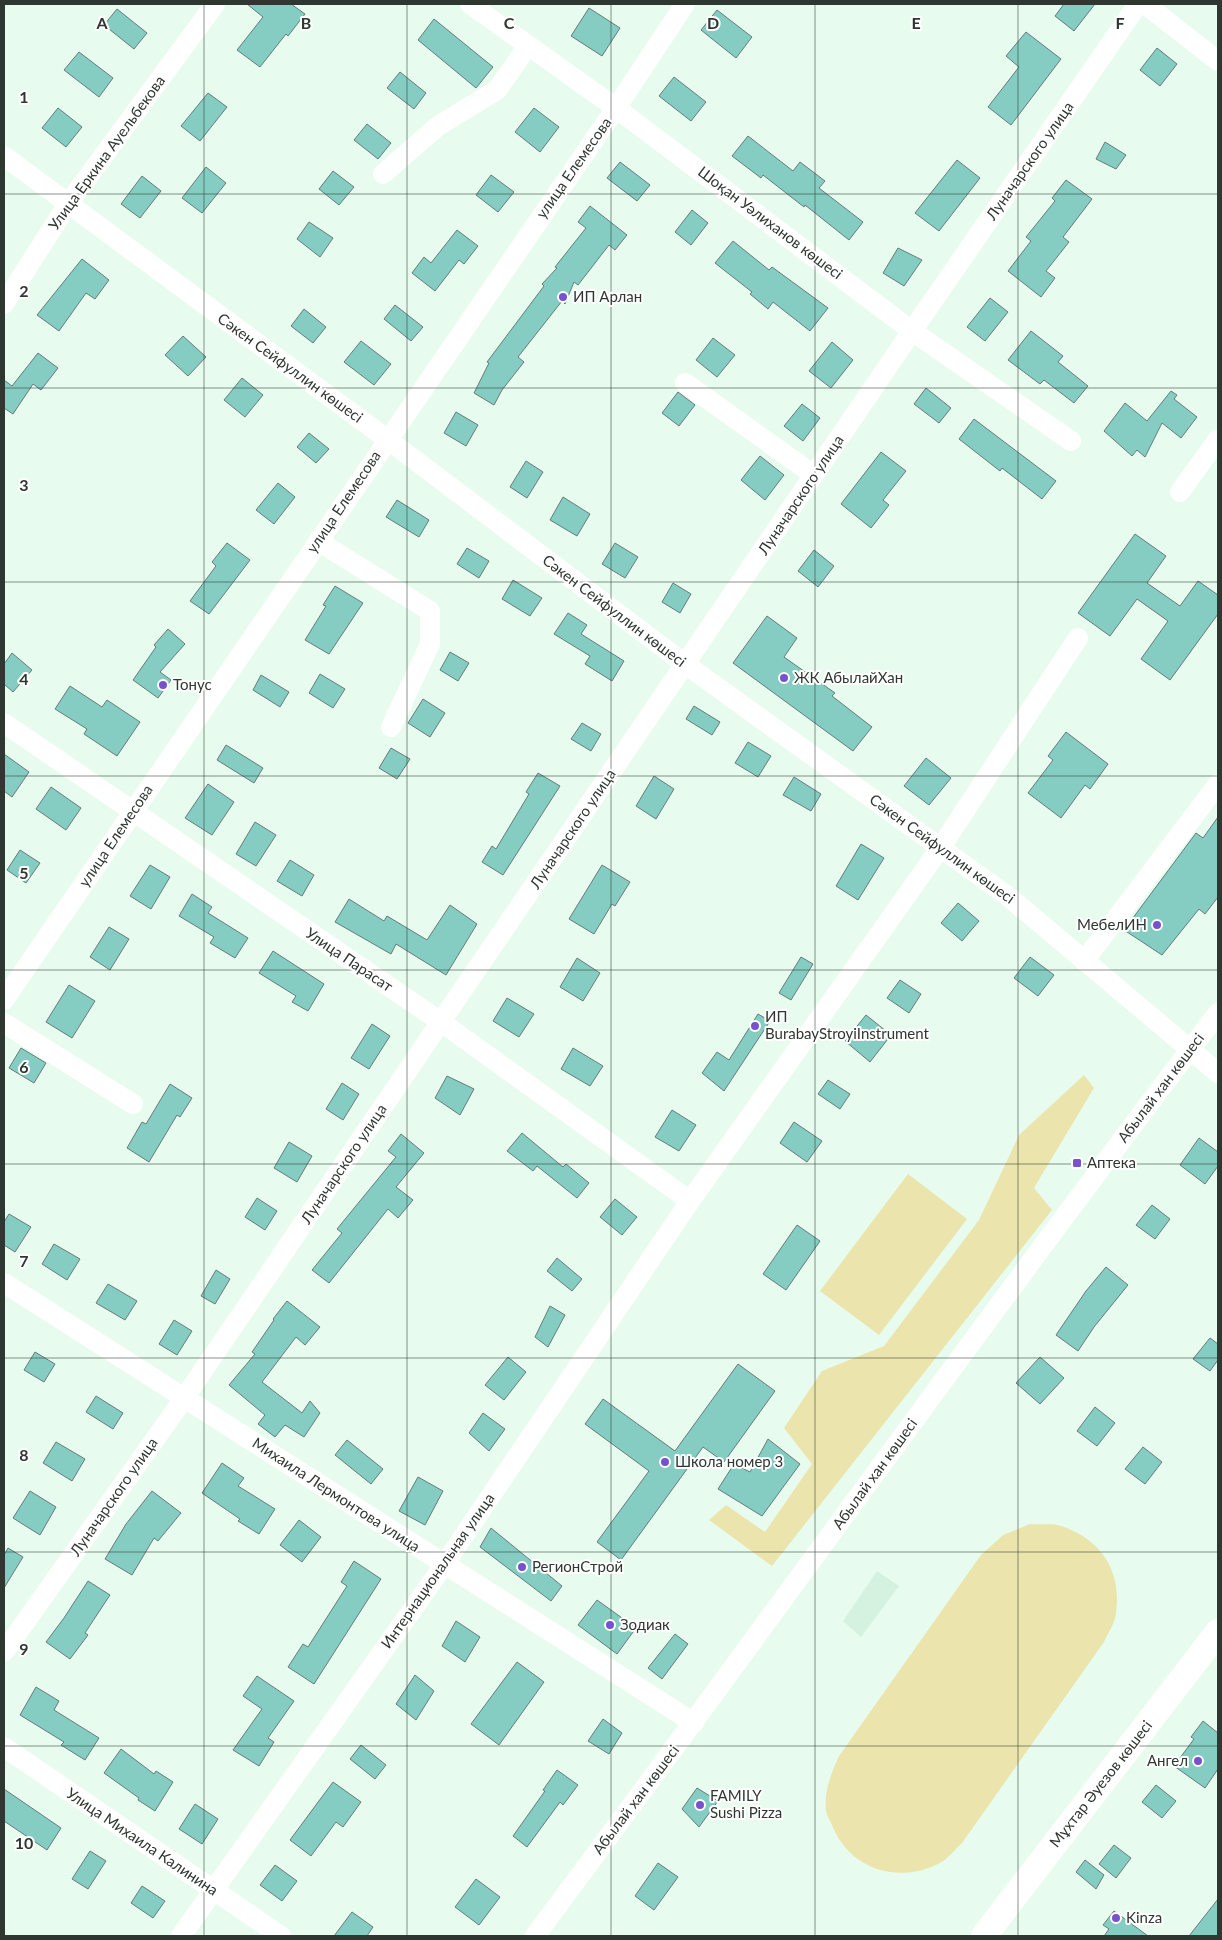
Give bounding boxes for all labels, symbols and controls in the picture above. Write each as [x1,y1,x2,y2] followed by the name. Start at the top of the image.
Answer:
[95,13,108,32] text: A
[301,13,311,32] text: B
[504,13,515,32] text: C
[707,13,719,32] text: D
[911,13,921,32] text: E
[1115,13,1125,32] text: F
[44,72,168,233] street label: Улица Еркина Ауельбекова
[19,87,29,106] text: 1
[981,98,1077,224] street label: Луначарского улица
[532,113,615,221] street label: улица Елемесова
[695,162,846,282] street label: Шоқан Уәлиханов көшесі
[19,281,29,300] text: 2
[573,287,642,305] place label: ИП Арлан
[557,291,569,303] marker: ИП Арлан
[215,309,367,426] street label: Сәкен Сейфуллин көшесі
[753,431,847,558] street label: Луначарского улица
[302,447,384,556] street label: улица Елемесова
[19,475,29,494] text: 3
[539,550,690,670] street label: Сәкен Сейфуллин көшесі
[794,668,903,686] place label: ЖК АбылайХан
[19,669,29,688] text: 4
[778,672,790,684] marker: ЖК АбылайХан
[173,675,212,693] place label: Тонус
[157,679,169,691] marker: Тонус
[525,765,619,892] street label: Луначарского улица
[74,781,156,890] street label: улица Елемесова
[867,790,1019,907] street label: Сәкен Сейфуллин көшесі
[19,863,29,882] text: 5
[1077,915,1147,933] place label: МебелИН
[1151,919,1163,931] marker: МебелИН
[303,923,397,995] street label: Улица Парасат
[765,1007,930,1042] place label: ИП BurabayStroyiInstrument
[749,1020,761,1032] marker: ИП BurabayStroyiInstrument
[1113,1029,1207,1146] street label: Абылай хан көшесі
[19,1057,29,1076] text: 6
[296,1100,390,1227] street label: Луначарского улица
[1087,1153,1136,1171] place label: Аптека
[1071,1157,1083,1169] marker: Аптека
[19,1251,29,1270] text: 7
[828,1415,920,1532] street label: Абылай хан көшесі
[249,1433,424,1555] street label: Михаила Лермонтова улица
[65,1434,161,1560] street label: Луначарского улица
[19,1445,29,1464] text: 8
[675,1452,783,1470] place label: Школа номер 3
[659,1456,671,1468] marker: Школа номер 3
[377,1489,498,1652] street label: Интернациональная улица
[532,1557,623,1575] place label: РегионСтрой
[516,1561,528,1573] marker: РегионСтрой
[620,1615,670,1633] place label: Зодиак
[604,1619,616,1631] marker: Зодиак
[19,1639,29,1658] text: 9
[1045,1716,1155,1850] street label: Мұхтар Әуезов көшесі
[588,1741,682,1858] street label: Абылай хан көшесі
[1147,1751,1188,1769] place label: Ангел
[1192,1755,1204,1767] marker: Ангел
[63,1784,222,1899] street label: Улица Михаила Калинина
[710,1786,782,1821] place label: FAMILY Sushi Pizza
[694,1799,706,1811] marker: FAMILY Sushi Pizza
[15,1833,33,1852] text: 10
[1126,1908,1162,1926] place label: Kinza
[1110,1912,1122,1924] marker: Kinza

